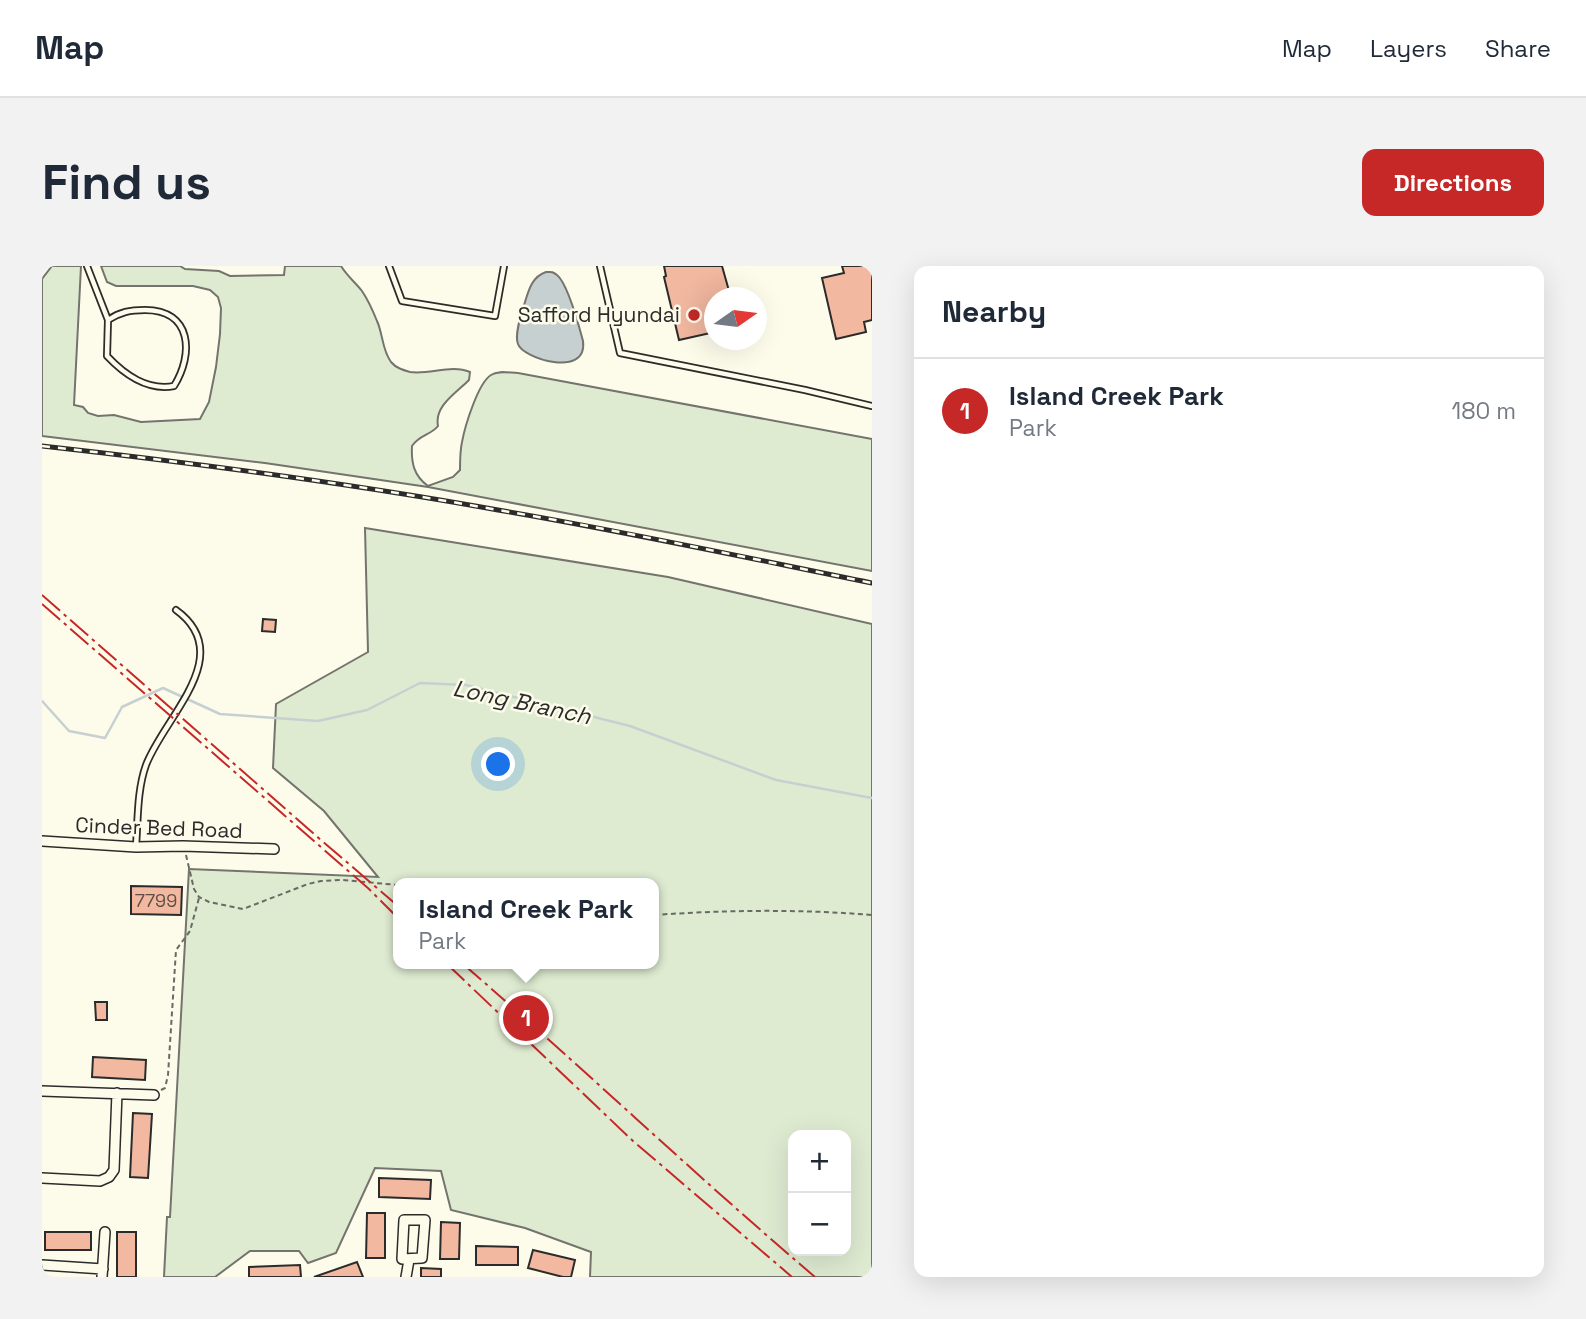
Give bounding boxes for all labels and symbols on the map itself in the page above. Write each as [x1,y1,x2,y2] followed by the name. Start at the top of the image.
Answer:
[704,287,767,350] north arrow
[518,301,680,328] place label: Safford Hyundai
[686,307,702,323] marker: Safford Hyundai
[450,673,595,731] water label: Long Branch
[481,747,515,781] your location
[75,811,243,844] street label: Cinder Bed Road
[135,889,177,912] house number: 7799
[503,992,549,1044] pin: 1

